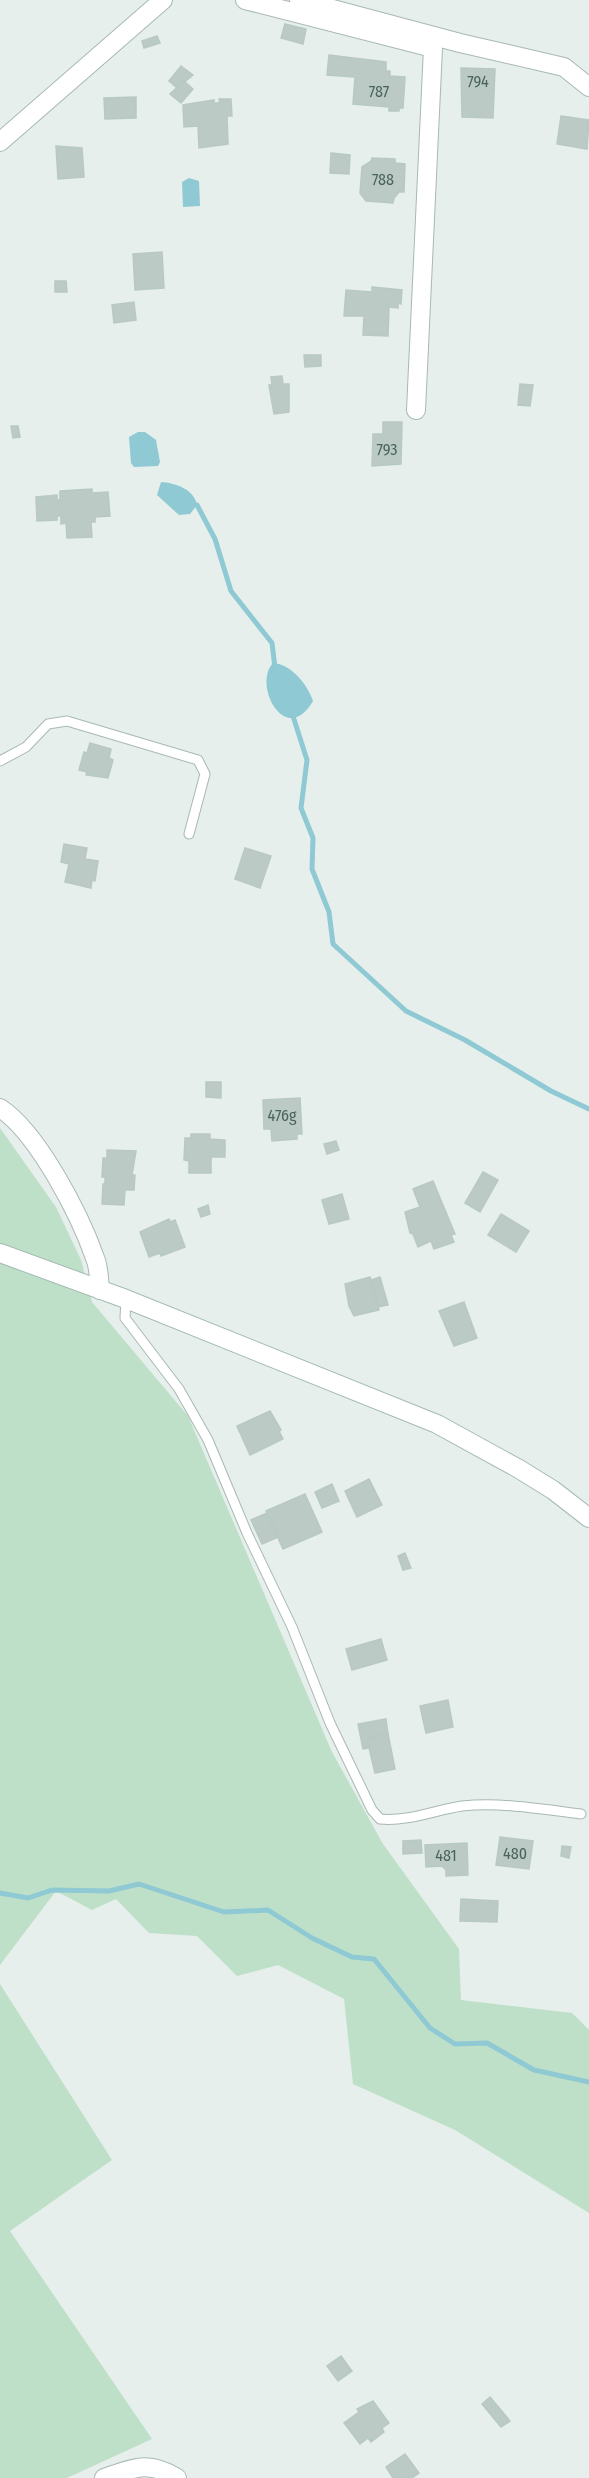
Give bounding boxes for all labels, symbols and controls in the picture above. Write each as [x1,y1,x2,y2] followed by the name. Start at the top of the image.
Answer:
[467,72,489,91] house number: 794
[369,82,390,101] house number: 787
[372,170,394,189] house number: 788
[377,440,397,459] house number: 793
[267,1106,297,1125] house number: 476g
[503,1844,527,1863] house number: 480
[435,1846,457,1865] house number: 481

